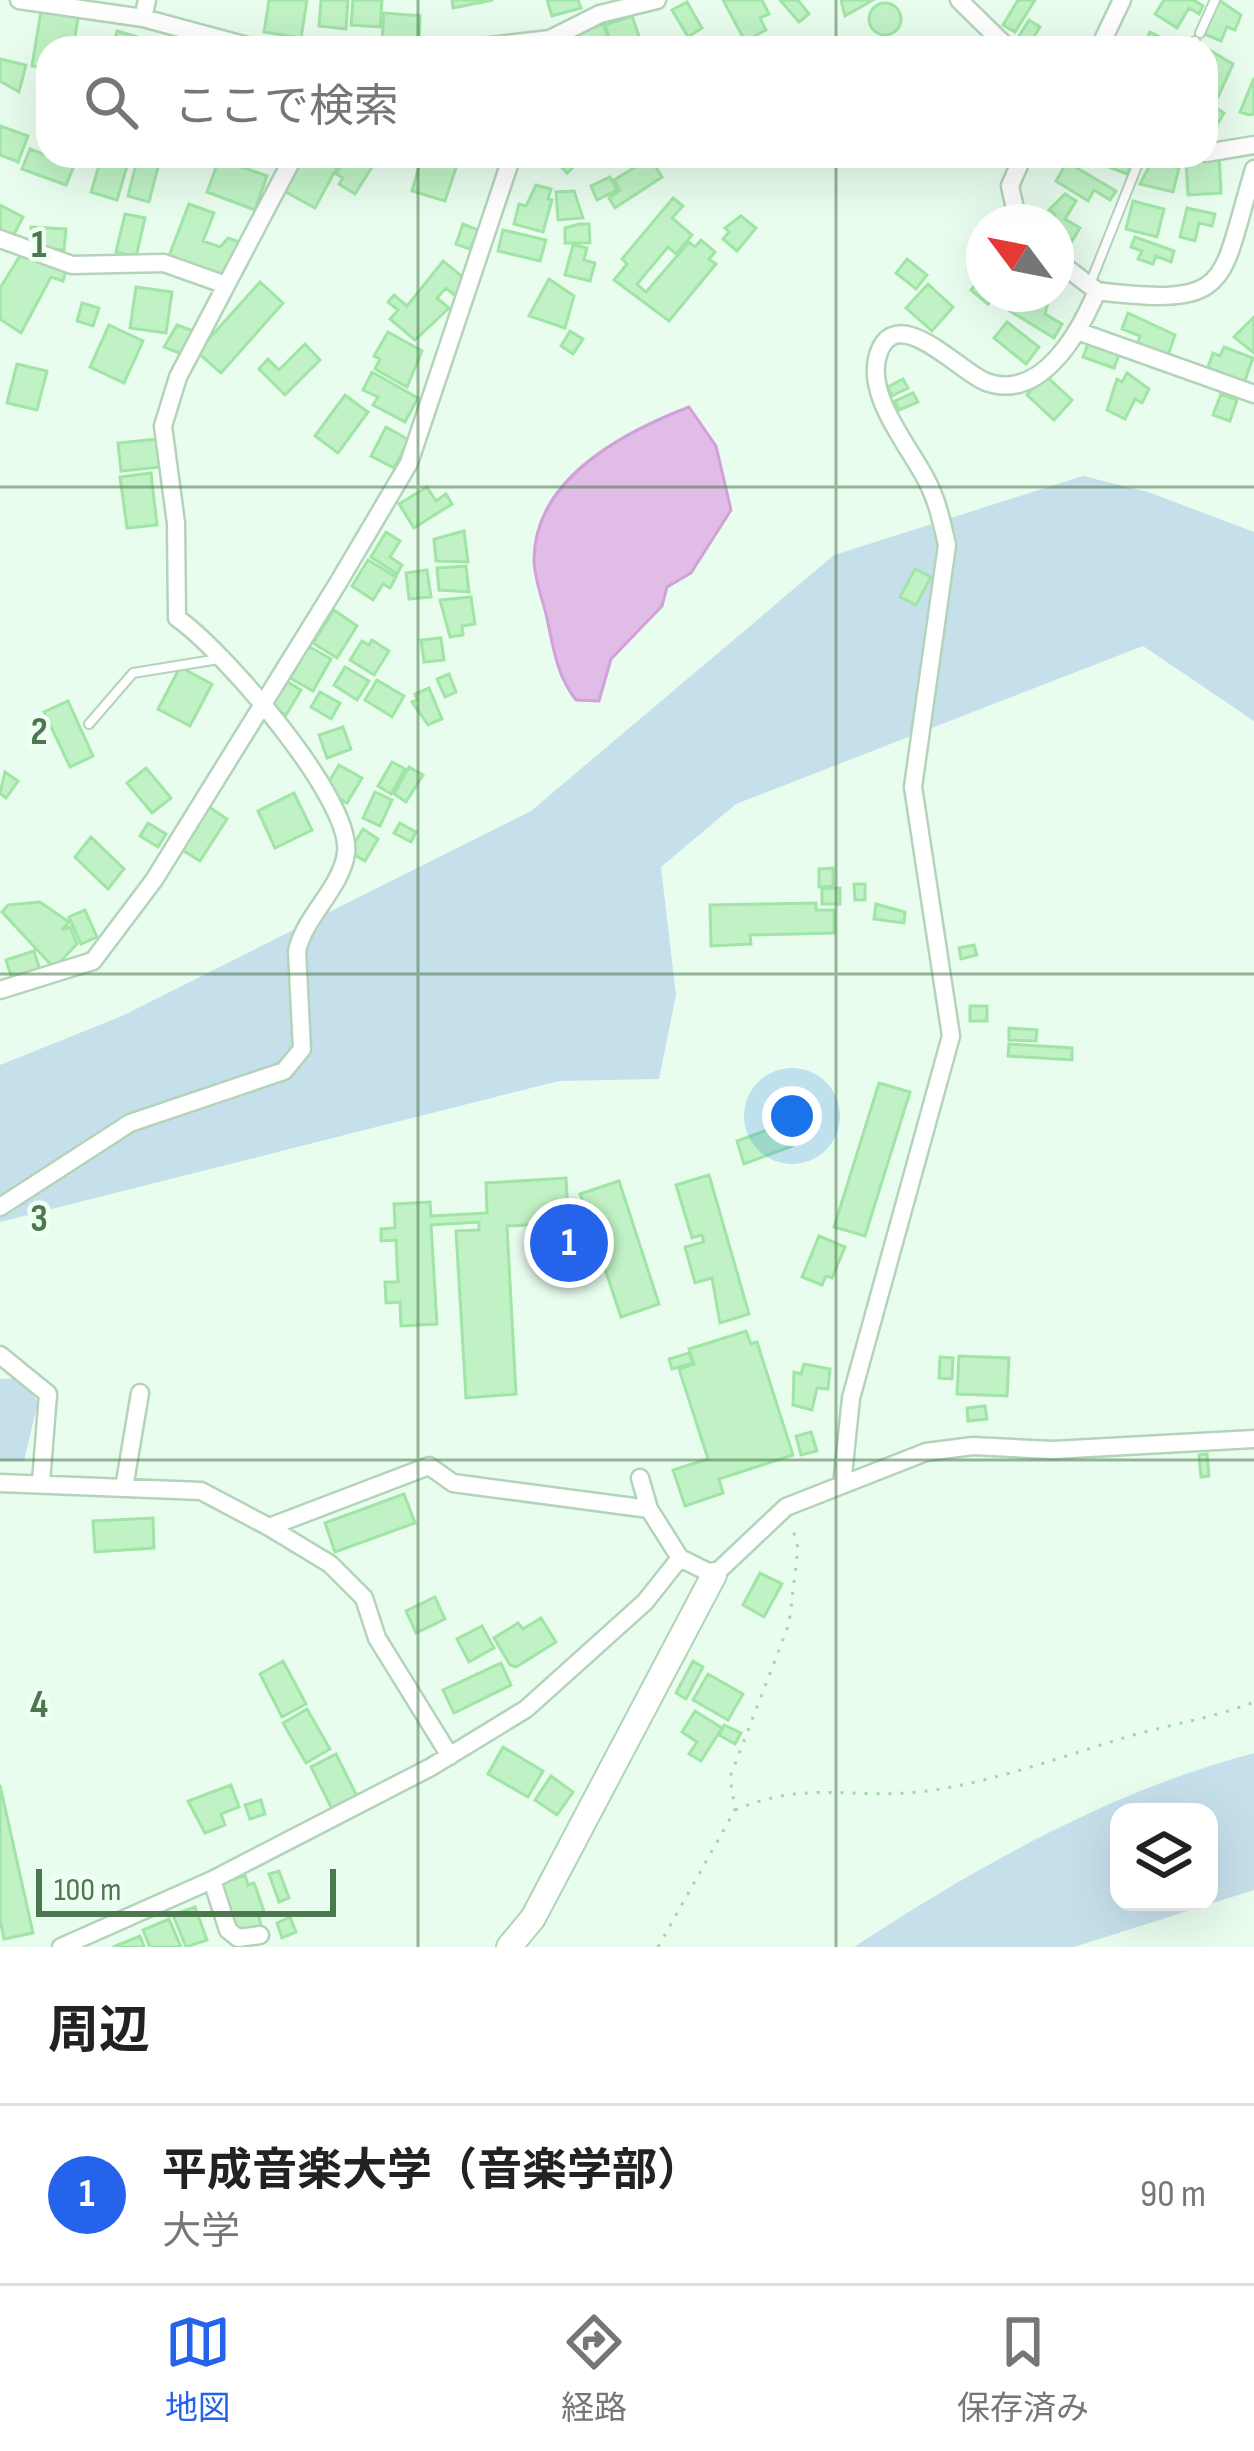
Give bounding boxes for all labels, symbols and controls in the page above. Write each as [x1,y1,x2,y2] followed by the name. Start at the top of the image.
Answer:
[36,36,1218,168] search box
[78,69,144,135] icon: search
[174,80,399,135] text: ここで検索
[966,204,1074,312] north arrow
[31,222,47,269] text: 1
[30,709,48,756] text: 2
[762,1086,822,1146] your location
[30,1196,48,1243] text: 3
[530,1198,608,1288] pin: 1
[30,1682,48,1729] text: 4
[1110,1803,1218,1911] map controls
[1110,1803,1218,1911] button: layers
[36,1863,336,1916] scale bar
[54,1870,121,1910] text: 100 m
[48,2001,150,2062] text: 周辺
[162,2144,702,2199] text: 平成音楽大学（音楽学部）
[79,2171,95,2218] text: 1
[1140,2171,1206,2218] text: 90 m
[162,2209,240,2256] text: 大学
[165,2309,231,2429] tab: 地図
[561,2309,627,2429] tab: 経路
[957,2309,1089,2429] tab: 保存済み

